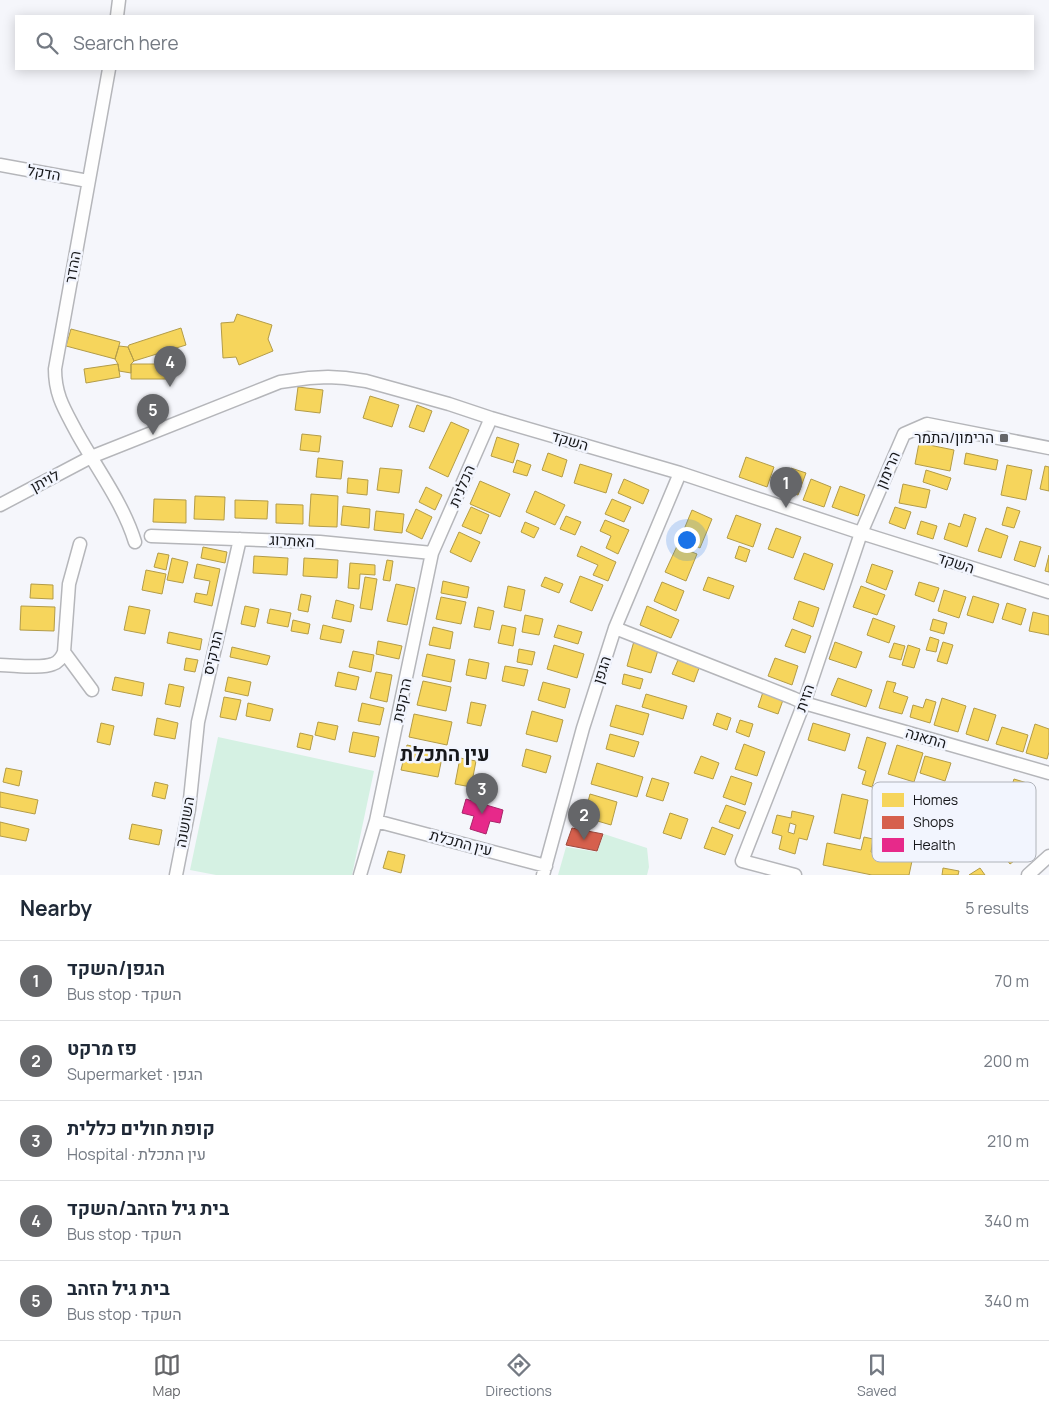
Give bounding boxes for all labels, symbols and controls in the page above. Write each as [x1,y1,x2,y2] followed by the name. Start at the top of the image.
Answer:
[15,15,1034,70] search box
[33,29,61,57] icon: search
[73,30,179,56] text: Search here
[26,159,62,186] street label: הדקל
[59,249,86,285] street label: ההדר
[154,346,186,387] pin: 4
[137,394,169,435] pin: 5
[549,425,591,456] street label: השקד
[914,427,994,448] place label: הרימון/התמר
[998,432,1010,444] marker: הרימון/התמר
[870,448,905,492] street label: הרימון
[443,461,480,510] street label: הכלנית
[26,464,63,497] street label: לויתן
[770,467,802,508] pin: 1
[674,527,700,553] your location
[269,529,315,552] street label: האתרוג
[935,547,977,578] street label: השקד
[197,629,228,677] street label: הנרקיס
[587,653,616,687] street label: הגפן
[387,676,416,724] street label: הרקפת
[790,681,819,715] street label: הזית
[903,722,949,753] street label: התאנה
[400,740,490,767] district label: עין התכלת
[466,773,498,814] pin: 3
[872,782,1036,862] legend
[913,790,958,809] text: Homes
[170,795,199,849] street label: השושנה
[568,799,600,840] pin: 2
[913,812,954,831] text: Shops
[428,824,495,861] street label: עין התכלת
[913,835,956,854] text: Health
[20,894,92,922] text: Nearby
[965,897,1029,919] text: 5 results
[67,955,165,981] text: הגפן/השקד
[32,970,40,992] text: 1
[994,970,1029,992] text: 70 m
[67,983,182,1005] text: Bus stop · השקד
[67,1035,137,1061] text: פז מרקט
[31,1050,41,1072] text: 2
[984,1050,1029,1072] text: 200 m
[67,1063,203,1085] text: Supermarket · הגפן
[67,1115,215,1141] text: קופת חולים כללית
[31,1130,41,1152] text: 3
[987,1130,1029,1152] text: 210 m
[67,1143,206,1165] text: Hospital · עין התכלת
[67,1195,229,1221] text: בית גיל הזהב/השקד
[31,1210,41,1232] text: 4
[984,1210,1029,1232] text: 340 m
[67,1223,182,1245] text: Bus stop · השקד
[67,1275,170,1301] text: בית גיל הזהב
[31,1290,41,1312] text: 5
[984,1290,1029,1312] text: 340 m
[67,1303,182,1325] text: Bus stop · השקד
[153,1351,181,1400] tab: Map
[486,1351,552,1400] tab: Directions
[857,1351,896,1400] tab: Saved

